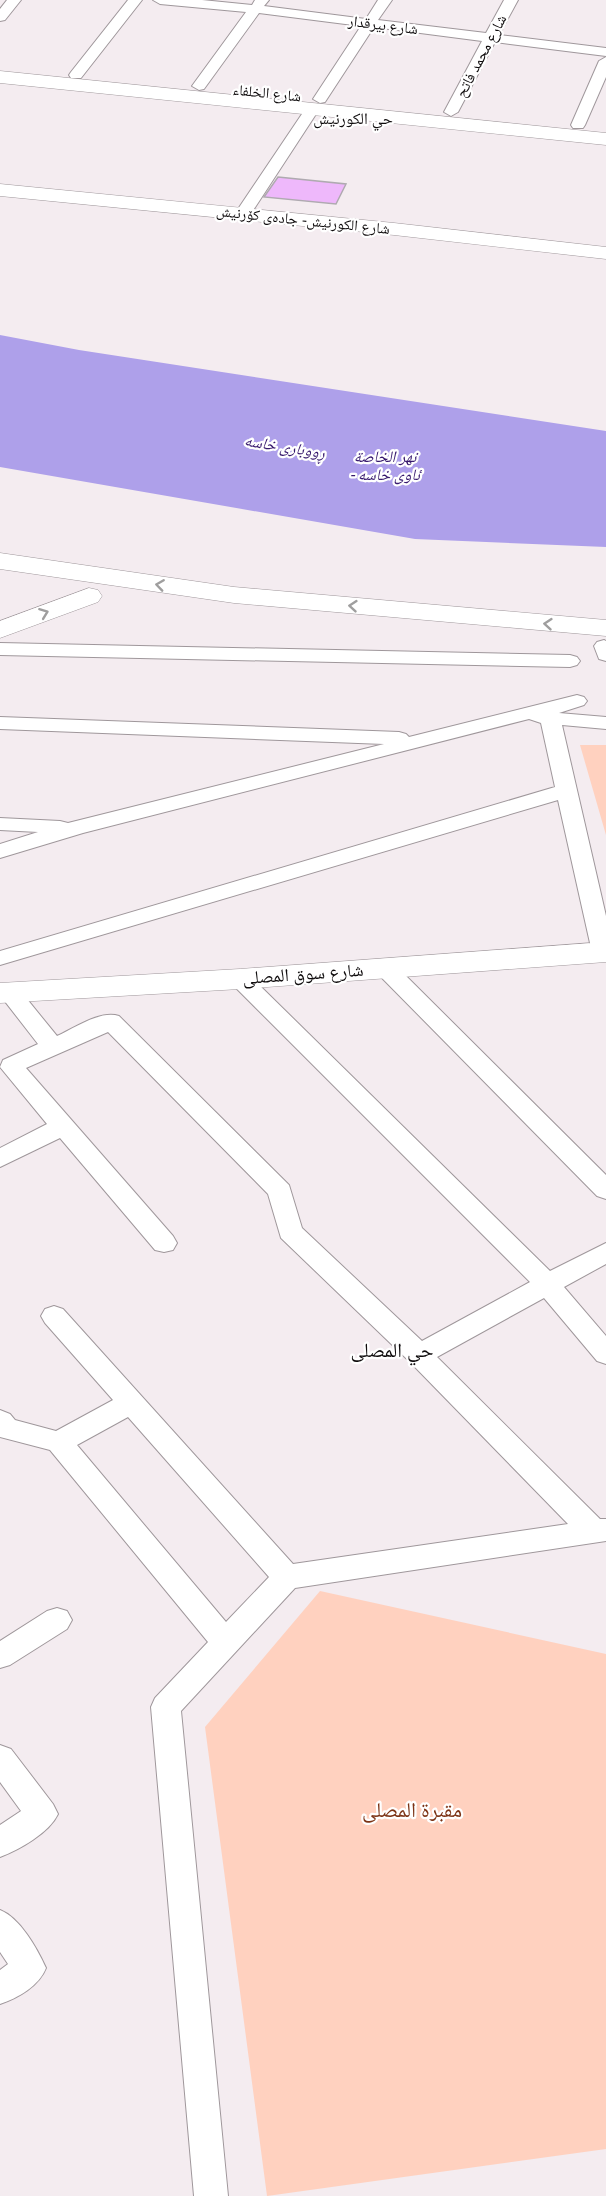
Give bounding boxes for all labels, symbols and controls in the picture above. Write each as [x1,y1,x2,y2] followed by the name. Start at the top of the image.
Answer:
[452,11,511,101] street label: شارع محمد فاتح
[346,12,419,39] street label: شارع بيرقدار
[232,80,302,107] street label: شارع الخلفاء
[313,109,393,131] district label: حي الكورنيش
[215,202,391,239] street label: شارع الكورنيش - جادەی کۆرنیش
[243,431,327,466] water label: ڕووباری خاسە
[350,447,422,485] water label: نهر الخاصة - ئاوی خاسە
[155,580,164,592] one-way arrow
[349,600,358,613] one-way arrow
[38,608,49,620] one-way arrow
[543,617,552,630] one-way arrow
[242,959,364,989] street label: شارع سوق المصلى
[351,1338,434,1366] district label: حي المصلى
[362,1797,462,1823] park label: مقبرة المصلى

